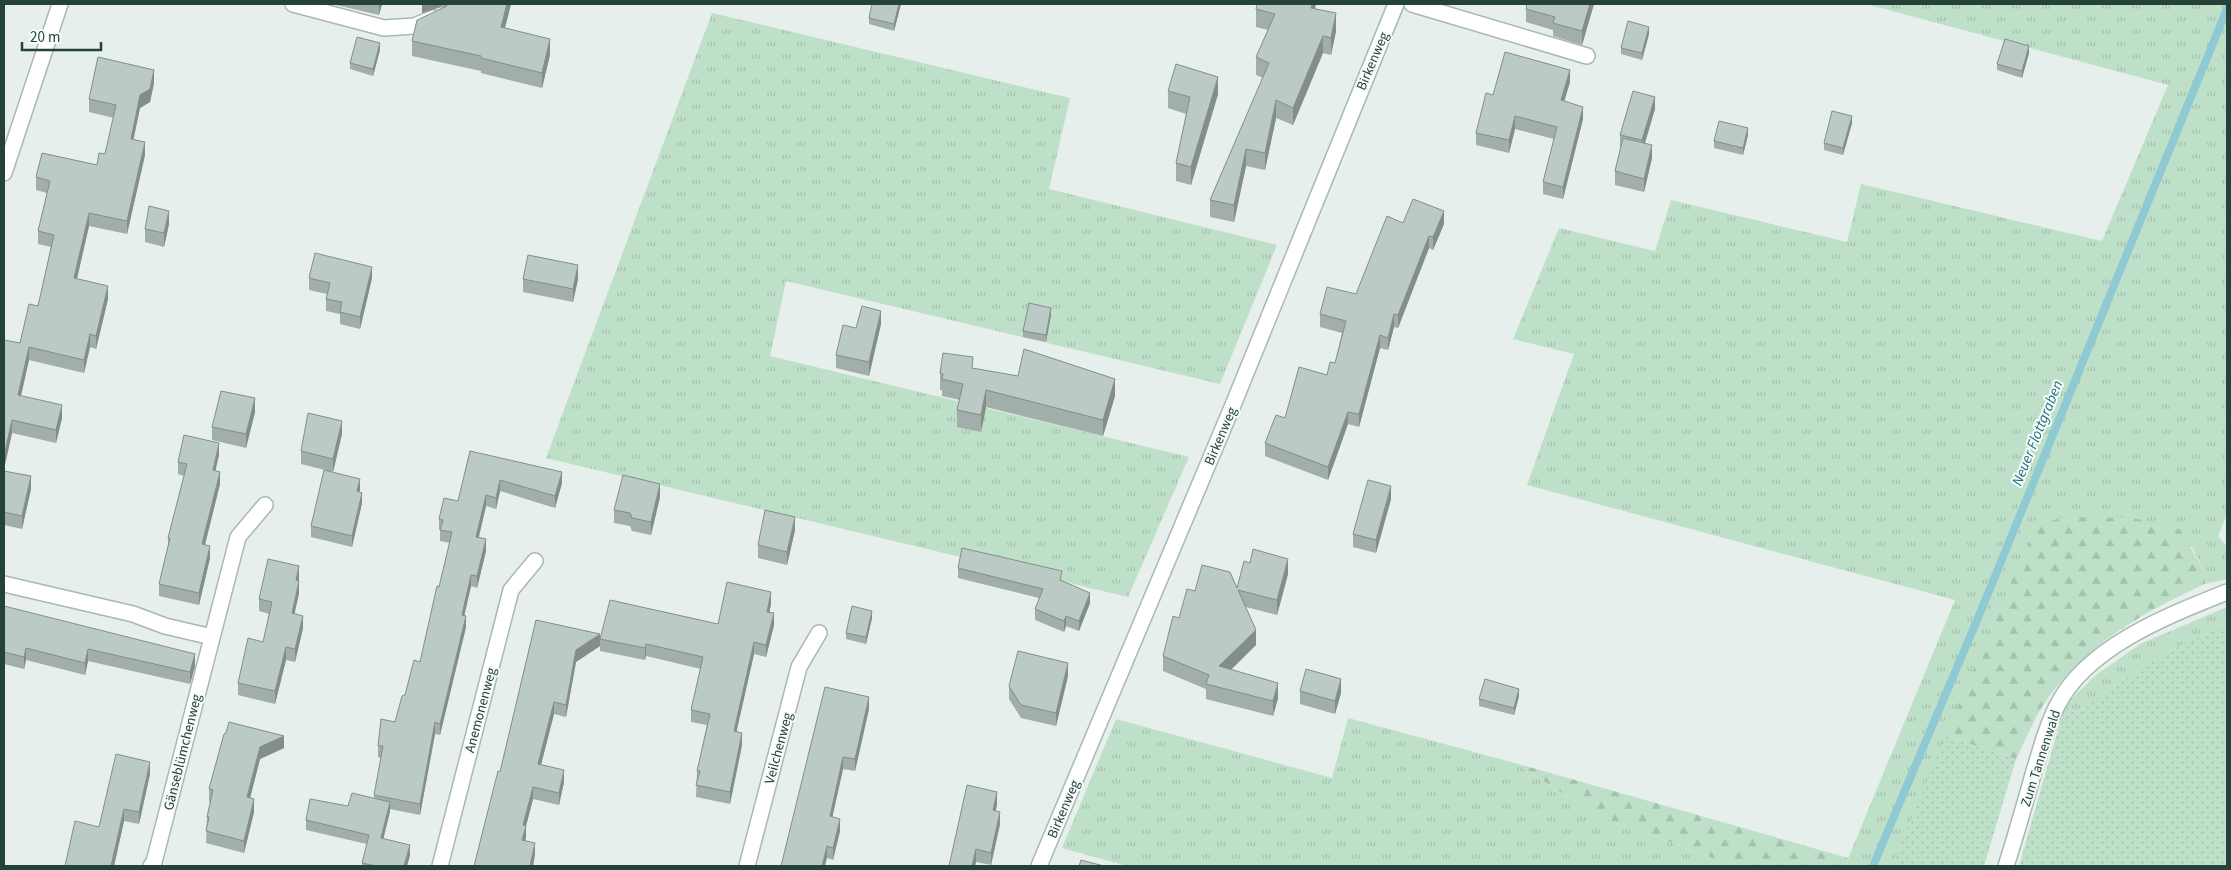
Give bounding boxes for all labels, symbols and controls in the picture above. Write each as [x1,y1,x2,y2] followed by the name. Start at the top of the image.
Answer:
[22,20,101,52] scale bar
[30,27,60,48] text: 20 m
[1352,29,1394,94] street label: Birkenweg
[2007,377,2068,489] water label: Neuer Flottgraben
[1200,404,1242,469] street label: Birkenweg
[460,665,502,755] street label: Anemonenweg
[159,692,207,812] street label: Gänseblümchenweg
[2016,707,2066,809] street label: Zum Tannenwald
[760,710,798,786] street label: Veilchenweg
[1043,777,1085,842] street label: Birkenweg

